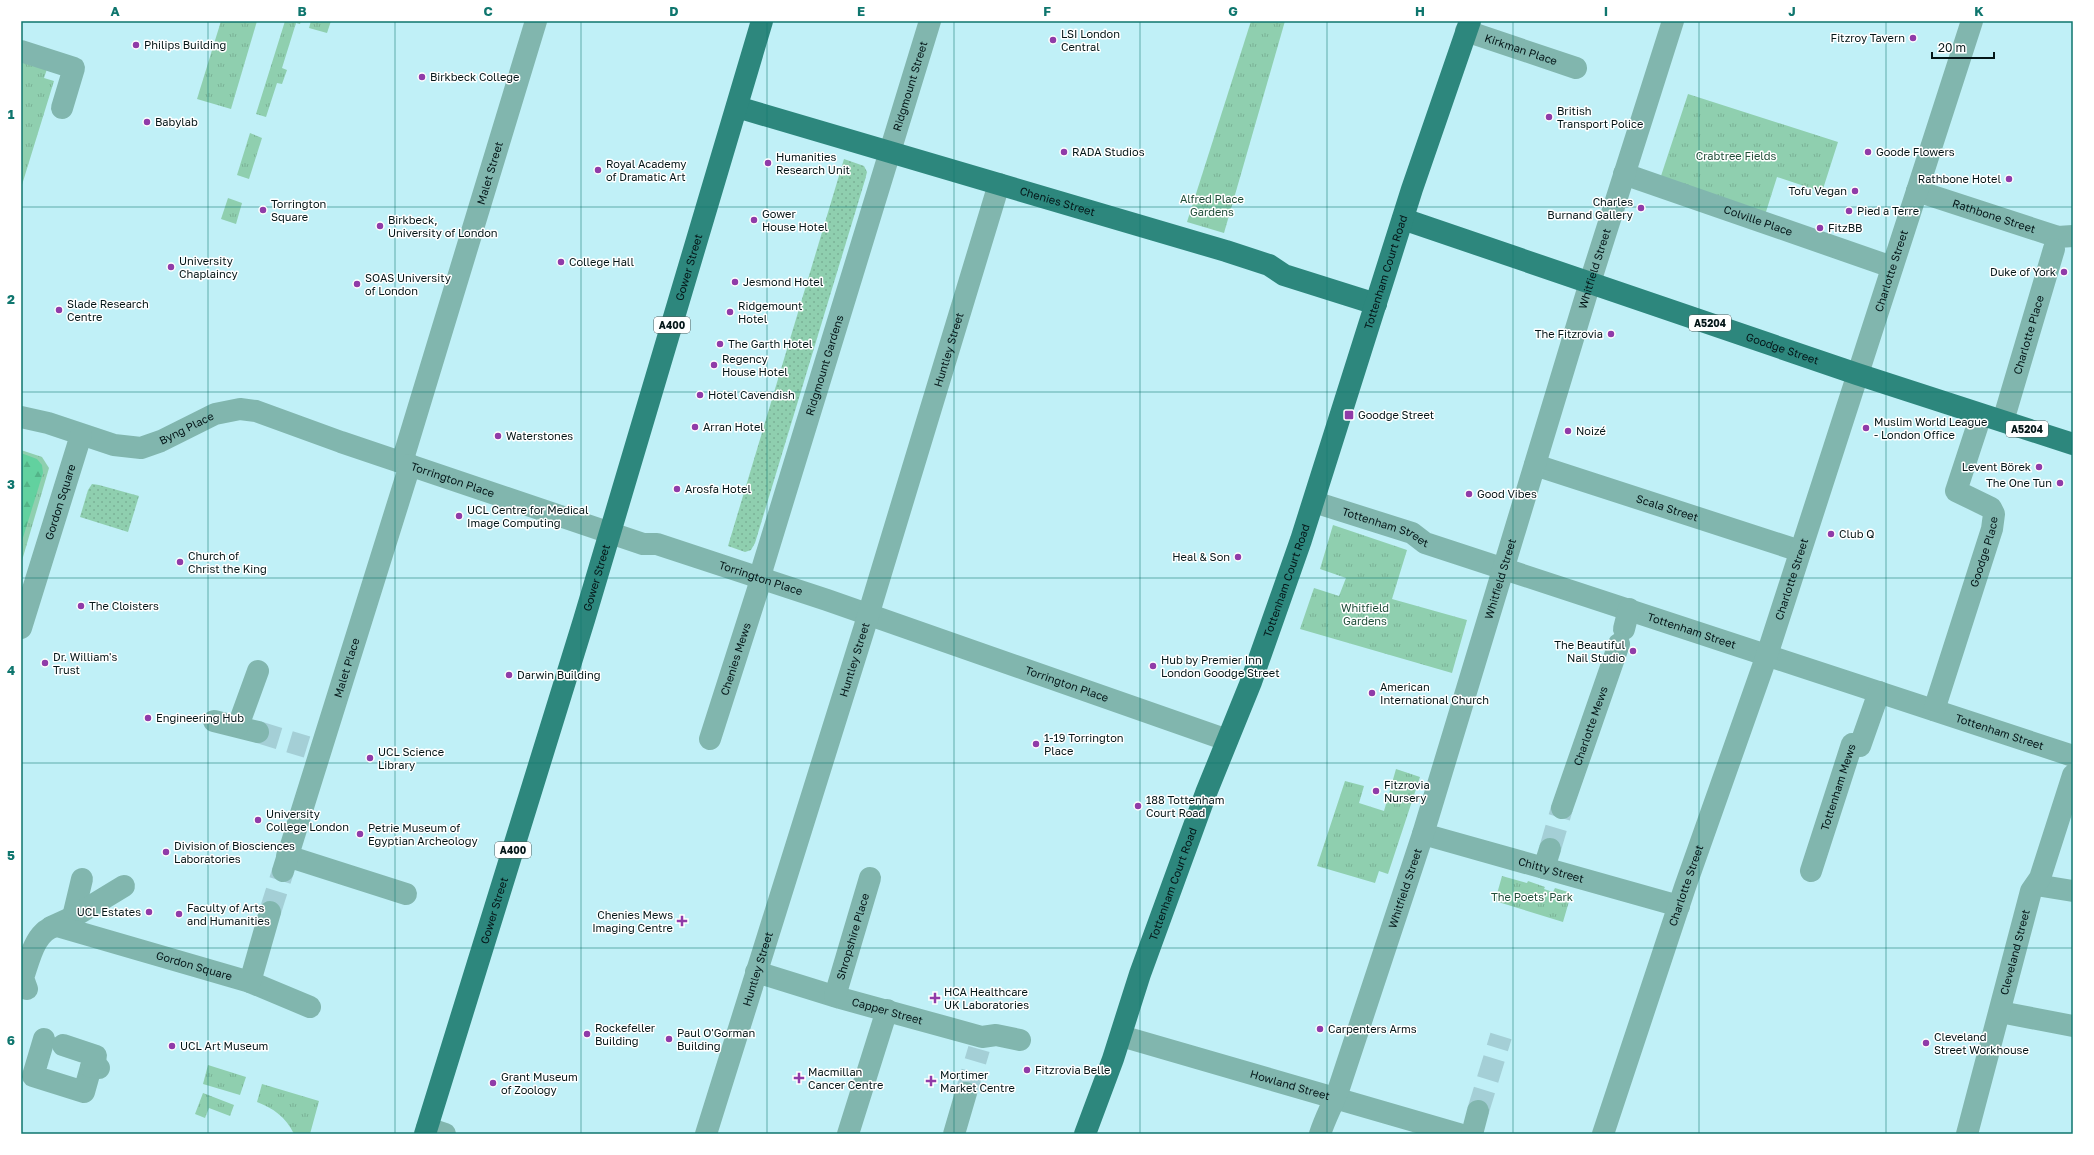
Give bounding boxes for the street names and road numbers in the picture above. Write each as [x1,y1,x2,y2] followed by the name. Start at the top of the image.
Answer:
[1483,31,1559,67] street label: Kirkman Place
[890,39,929,132] street label: Ridgmount Street
[474,140,505,206] street label: Malet Street
[1018,184,1097,218] street label: Chenies Street
[1951,196,2037,235] street label: Rathbone Street
[1722,202,1794,238] street label: Colville Place
[1361,213,1409,331] street label: Tottenham Court Road
[1575,227,1613,310] street label: Whitfield Street
[1871,228,1910,313] street label: Charlotte Street
[672,232,704,302] street label: Gower Street
[2010,293,2046,376] street label: Charlotte Place
[931,311,966,388] street label: Huntley Street
[802,313,846,417] street label: Ridgmount Gardens
[1689,315,1731,331] road number: A5204
[654,317,690,333] road number: A400
[1744,330,1821,367] street label: Goodge Street
[157,409,216,447] street label: Byng Place
[2006,421,2048,437] road number: A5204
[409,459,496,499] street label: Torrington Place
[42,462,78,541] street label: Gordon Square
[1635,491,1700,524] street label: Scala Street
[1341,504,1430,550] street label: Tottenham Street
[1967,516,2000,589] street label: Goodge Place
[1260,522,1312,639] street label: Tottenham Court Road
[1772,536,1810,622] street label: Charlotte Street
[1481,537,1518,621] street label: Whitfield Street
[580,543,612,613] street label: Gower Street
[717,558,804,598] street label: Torrington Place
[1646,610,1738,651] street label: Tottenham Street
[717,621,753,697] street label: Chenies Mews
[836,621,872,698] street label: Huntley Street
[331,636,362,699] street label: Malet Place
[1024,663,1110,704] street label: Torrington Place
[1570,684,1610,767] street label: Charlotte Mews
[1954,711,2046,752] street label: Tottenham Street
[1818,742,1858,832] street label: Tottenham Mews
[1146,826,1199,942] street label: Tottenham Court Road
[495,842,531,858] road number: A400
[1665,843,1705,928] street label: Charlotte Street
[1385,847,1424,930] street label: Whitfield Street
[1517,854,1585,885] street label: Chitty Street
[477,875,510,945] street label: Gower Street
[833,892,871,981] street label: Shropshire Place
[1997,908,2032,996] street label: Cleveland Street
[739,930,775,1008] street label: Huntley Street
[155,948,234,983] street label: Gordon Square
[850,995,925,1026] street label: Capper Street
[1249,1067,1332,1102] street label: Howland Street

